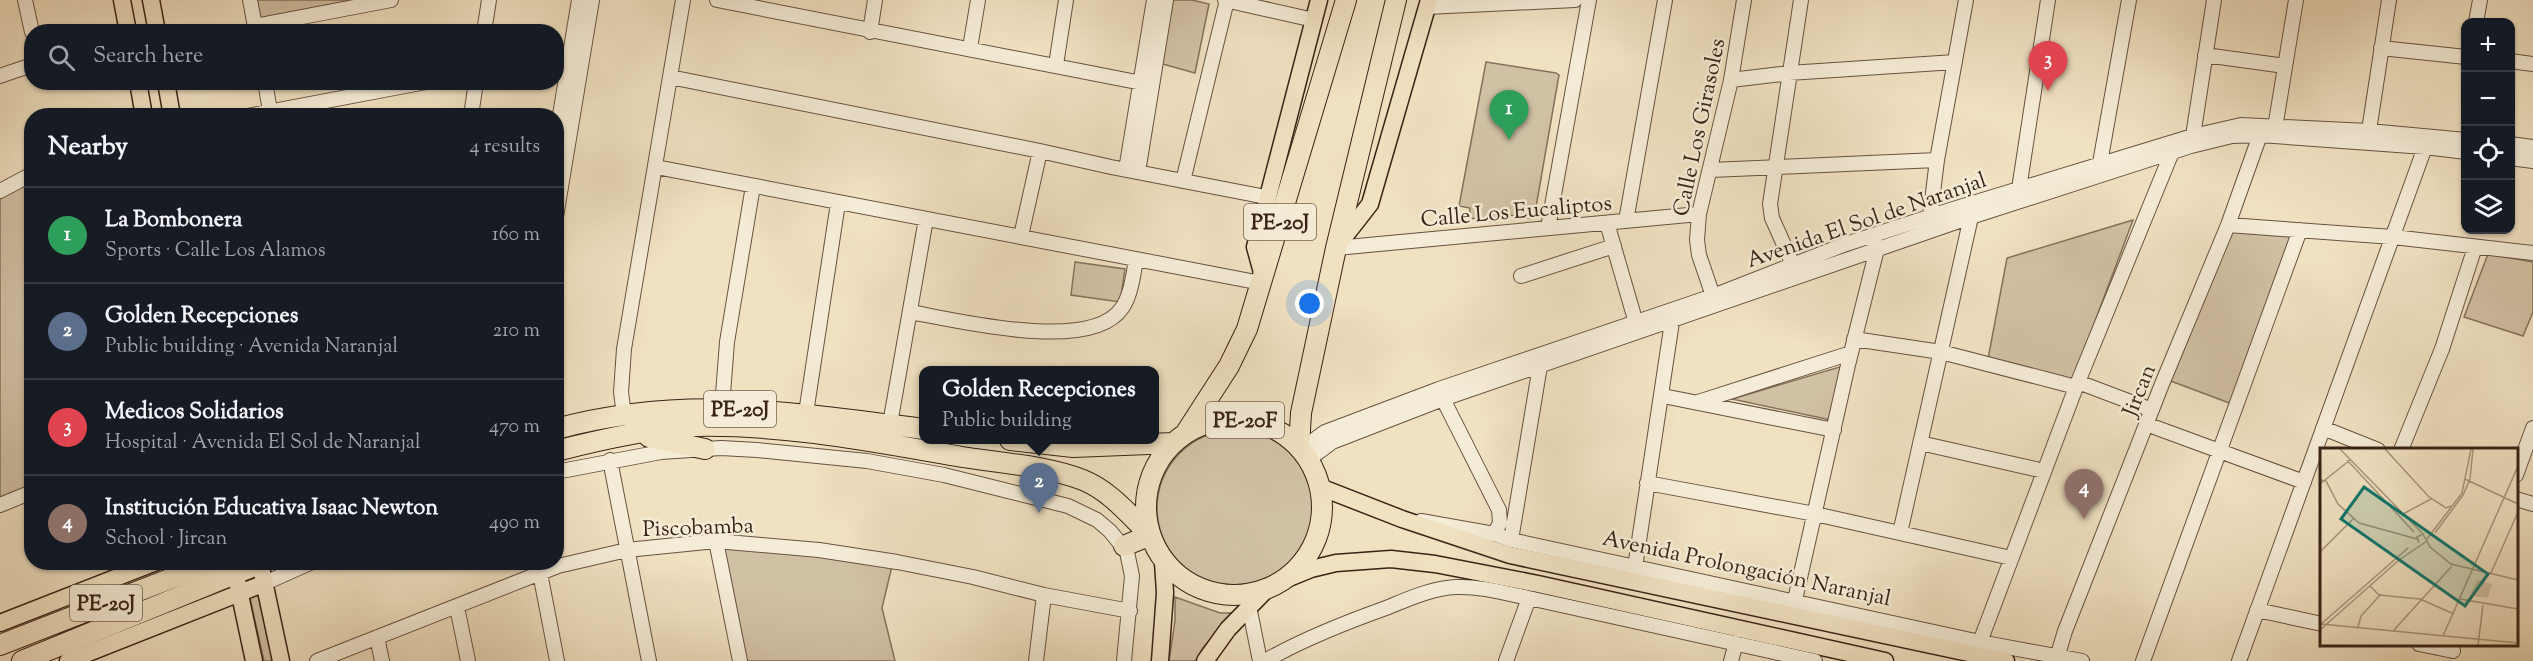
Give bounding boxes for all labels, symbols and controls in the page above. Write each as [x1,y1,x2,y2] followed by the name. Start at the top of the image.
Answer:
[2461,18,2515,234] map controls
[2461,18,2515,72] button: +
[24,24,564,90] search box
[1666,36,1735,220] street label: Calle Los Girasoles
[45,41,78,74] icon: search
[93,41,203,73] text: Search here
[2028,42,2068,91] pin: 3
[2461,72,2515,126] button: −
[1490,90,1528,140] pin: 1
[2461,126,2515,180] button: locate
[48,129,128,166] text: Nearby
[469,133,540,162] text: 4 results
[1743,166,1991,278] street label: Avenida El Sol de Naranjal
[2461,180,2515,234] button: layers
[1419,189,1613,237] street label: Calle Los Eucaliptos
[1244,204,1316,240] road number: PE-20J
[105,205,242,237] text: La Bombonera
[64,221,71,250] text: 1
[492,221,540,250] text: 160 m
[105,237,326,266] text: Sports · Calle Los Alamos
[1295,289,1324,318] your location
[105,301,298,333] text: Golden Recepciones
[63,317,72,346] text: 2
[493,317,540,346] text: 210 m
[105,333,398,362] text: Public building · Avenida Naranjal
[2115,360,2166,423] street label: Jircan
[919,366,1159,444] popup
[942,375,1136,407] text: Golden Recepciones
[704,391,776,427] road number: PE-20J
[105,397,284,429] text: Medicos Solidarios
[1206,402,1284,438] road number: PE-20F
[942,407,1072,436] text: Public building
[63,413,72,442] text: 3
[489,413,540,442] text: 470 m
[105,429,421,458] text: Hospital · Avenida El Sol de Naranjal
[2320,448,2518,646] inset map
[1020,464,1058,513] pin: 2
[2064,470,2104,519] pin: 4
[105,493,438,525] text: Institución Educativa Isaac Newton
[62,509,73,538] text: 4
[489,509,540,538] text: 490 m
[642,511,754,547] street label: Piscobamba
[1599,524,1894,616] street label: Avenida Prolongación Naranjal
[105,525,227,554] text: School · Jircan
[70,585,142,621] road number: PE-20J

